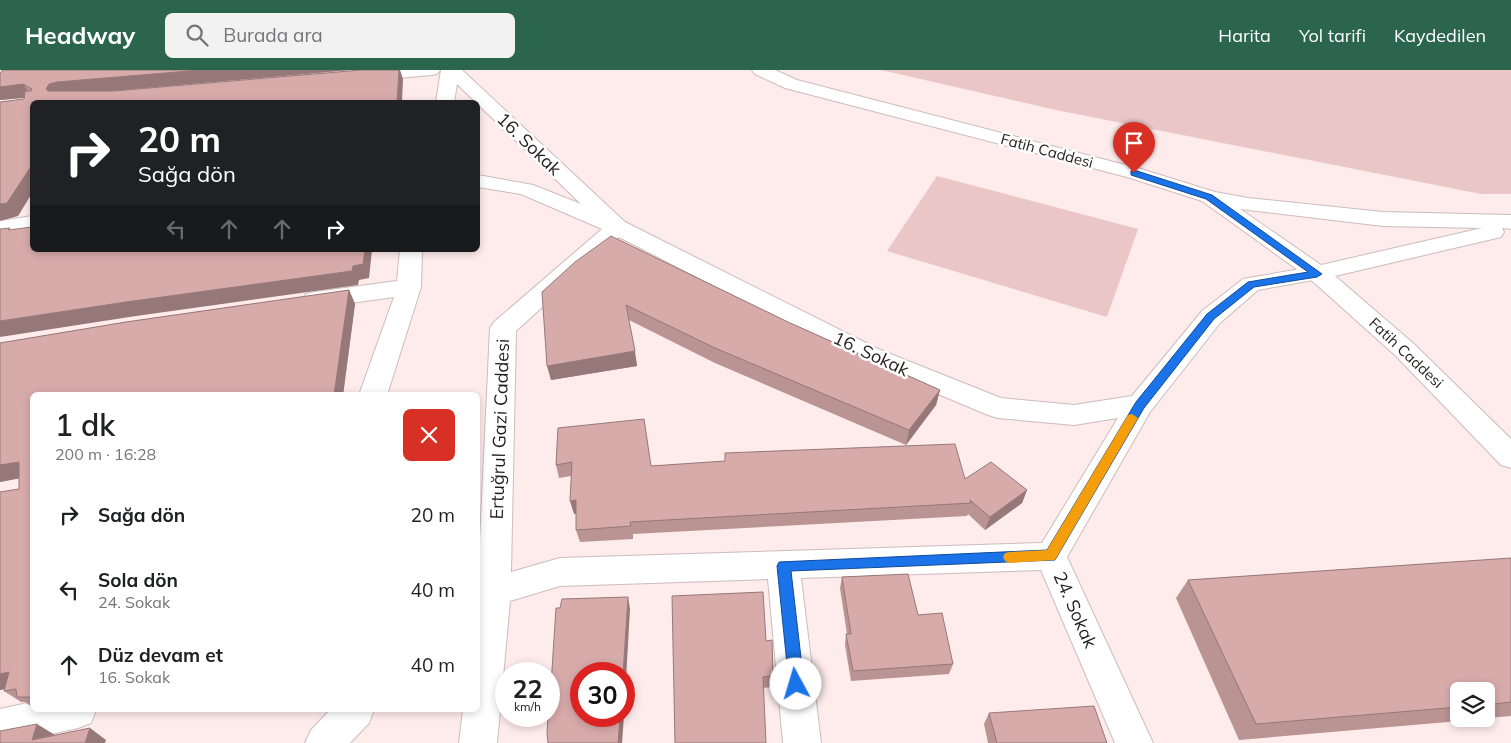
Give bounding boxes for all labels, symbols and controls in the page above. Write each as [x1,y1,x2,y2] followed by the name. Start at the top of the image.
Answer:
[165,13,515,58] search box
[25,20,135,50] text: Headway
[183,21,211,49] icon: search
[223,23,323,47] text: Burada ara
[1218,24,1271,47] text: Harita
[1299,24,1366,47] text: Yol tarifi
[1394,24,1486,47] text: Kaydedilen
[492,107,567,181] street label: 16. Sokak
[138,117,221,161] text: 20 m
[55,120,120,185] icon: right
[1113,122,1155,173] pin
[999,129,1095,172] street label: Fatih Caddesi
[1120,129,1148,157] icon: arrive
[138,160,236,188] text: Sağa dön
[162,215,190,243] icon: left
[215,215,243,243] icon: ahead
[268,215,296,243] icon: ahead
[321,215,349,243] icon: right
[1365,313,1448,392] street label: Fatih Caddesi
[830,326,913,381] street label: 16. Sokak
[485,338,514,520] street label: Ertuğrul Gazi Caddesi
[55,406,115,444] text: 1 dk
[403,409,455,461] button: close
[55,444,156,464] text: 200 m · 16:28
[55,501,83,529] icon: right
[98,503,185,527] text: Sağa dön
[411,503,455,527] text: 20 m
[98,568,178,592] text: Sola dön
[1048,568,1103,652] street label: 24. Sokak
[55,576,83,604] icon: left
[411,578,455,602] text: 40 m
[98,592,170,612] text: 24. Sokak
[98,643,223,667] text: Düz devam et
[55,651,83,679] icon: ahead
[411,653,455,677] text: 40 m
[769,657,821,709] position arrow
[570,662,635,727] speed limit sign: 30
[98,667,170,687] text: 16. Sokak
[512,673,543,704] text: 22
[1450,682,1495,727] map controls
[1450,682,1495,727] button: layers
[514,699,541,714] text: km/h

